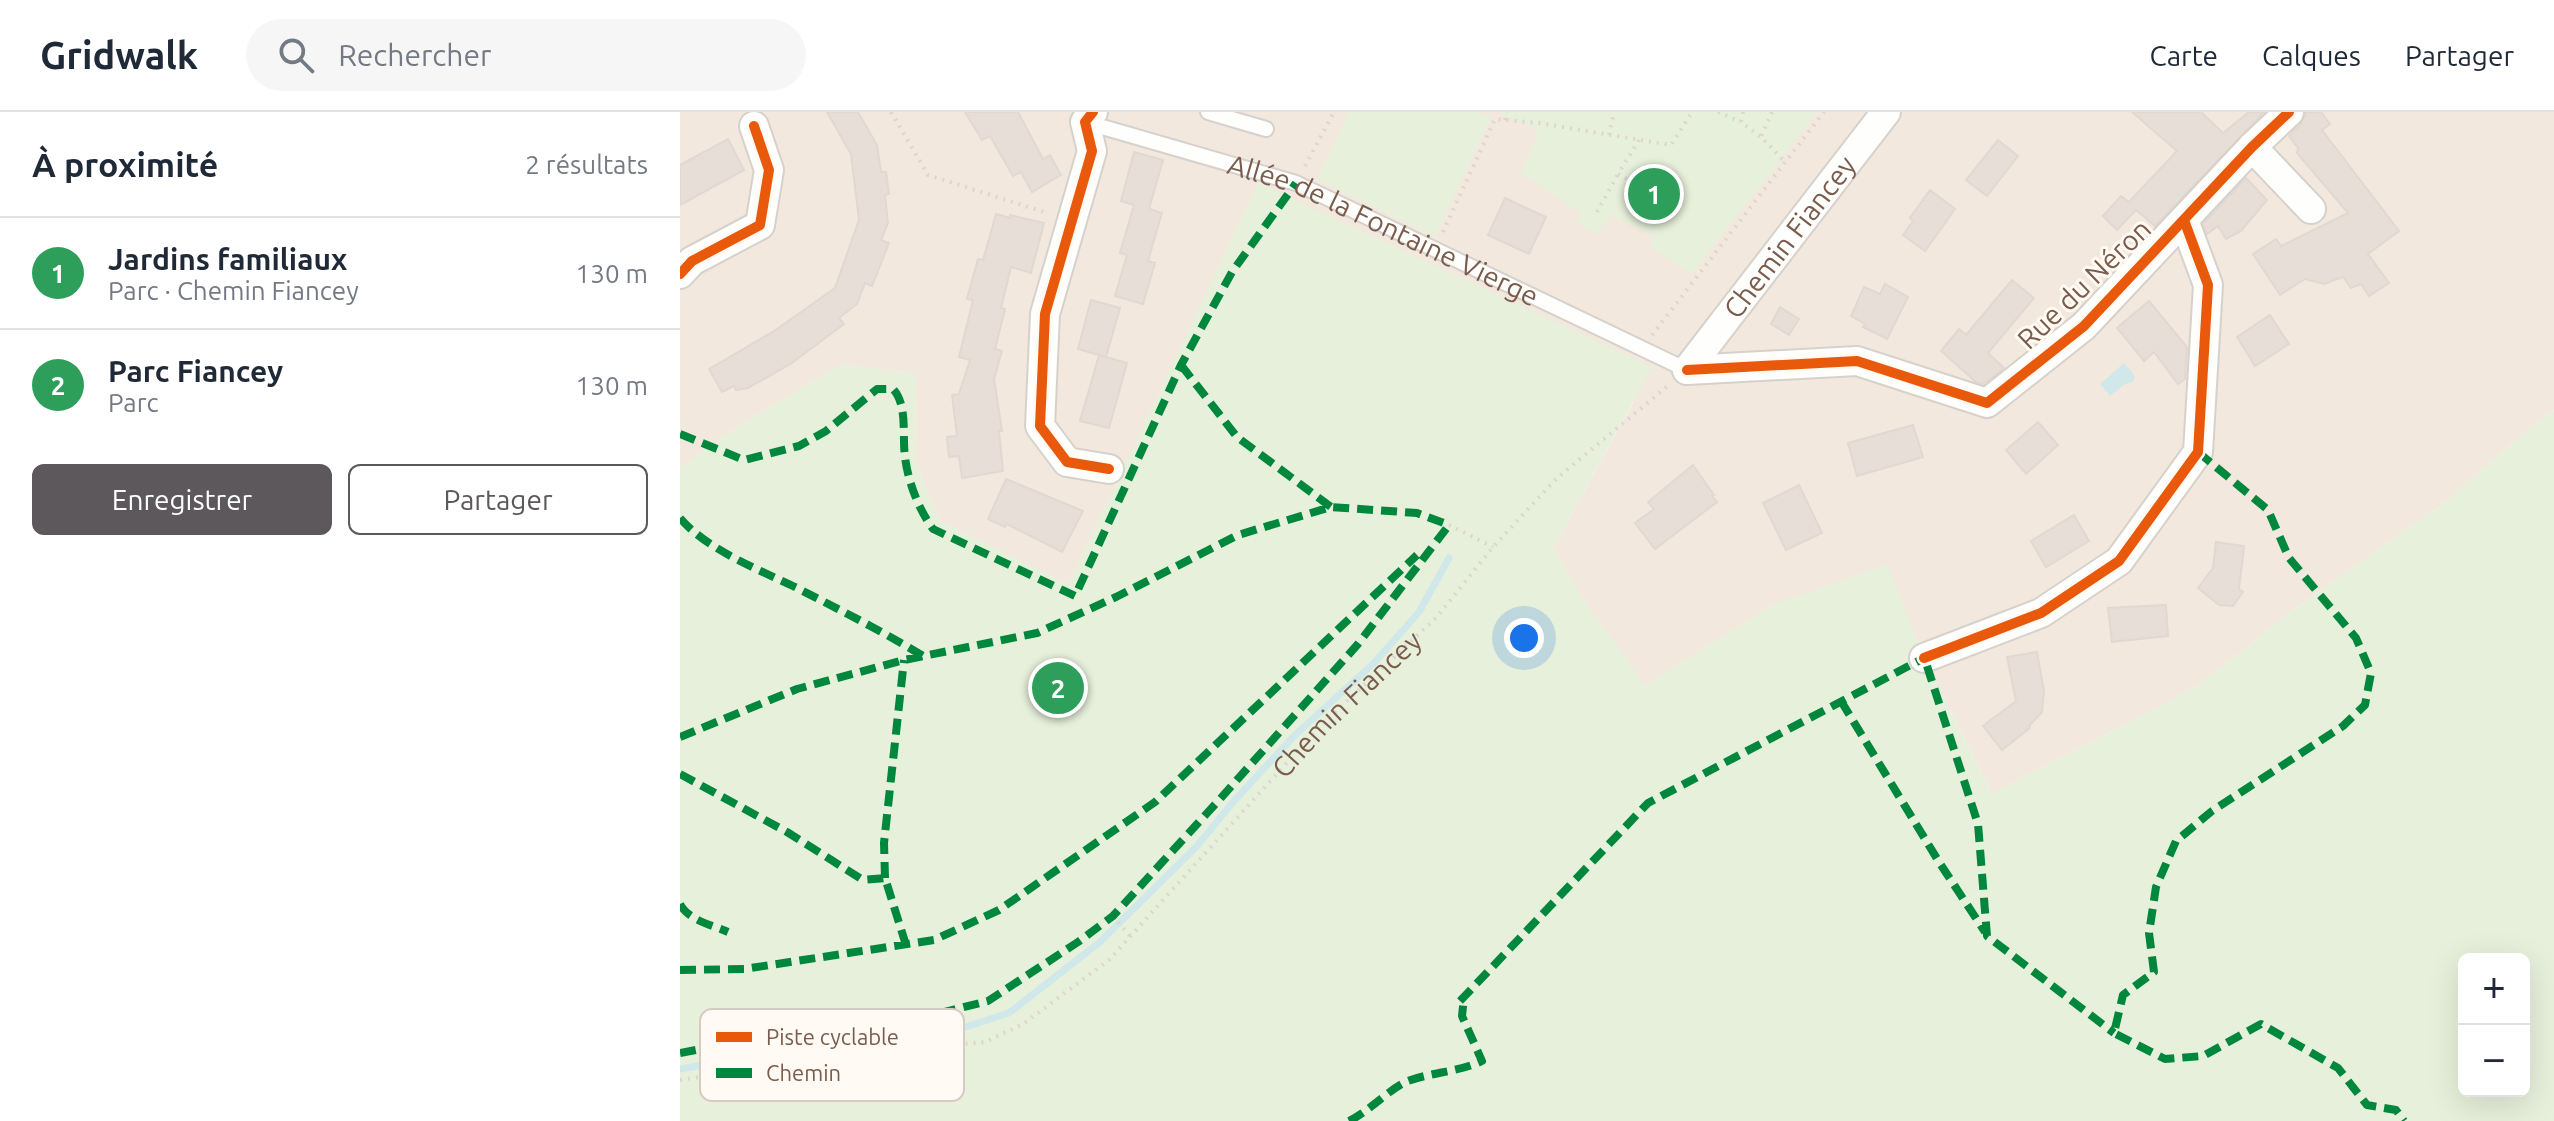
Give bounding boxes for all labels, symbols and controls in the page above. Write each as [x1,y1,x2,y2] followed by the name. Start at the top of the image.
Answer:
[246,19,806,91] search box
[274,33,318,77] icon: search
[40,34,198,76] text: Gridwalk
[338,38,491,72] text: Rechercher
[2149,40,2218,71] text: Carte
[2262,40,2361,71] text: Calques
[2405,40,2514,71] text: Partager
[32,145,218,183] text: À proximité
[1224,148,1544,312] street label: Allée de la Fontaine Vierge
[525,150,648,179] text: 2 résultats
[1717,150,1861,324] street label: Chemin Fiancey
[1628,164,1680,224] pin: 1
[2011,213,2156,355] street label: Rue du Néron
[108,242,347,276] text: Jardins familiaux
[51,259,65,288] text: 1
[576,259,648,288] text: 130 m
[108,276,359,305] text: Parc · Chemin Fiancey
[108,354,283,388] text: Parc Fiancey
[51,371,65,400] text: 2
[576,371,648,400] text: 130 m
[108,388,159,417] text: Parc
[32,464,332,535] button: Enregistrer
[348,464,648,535] button: Partager
[1504,618,1544,658] your location
[1265,624,1427,783] street label: Chemin Fiancey
[1032,658,1084,718] pin: 2
[2458,953,2530,1097] map controls
[2458,953,2530,1025] button: +
[700,1009,964,1101] legend
[766,1024,899,1049] text: Piste cyclable
[2458,1025,2530,1097] button: −
[766,1060,841,1085] text: Chemin

